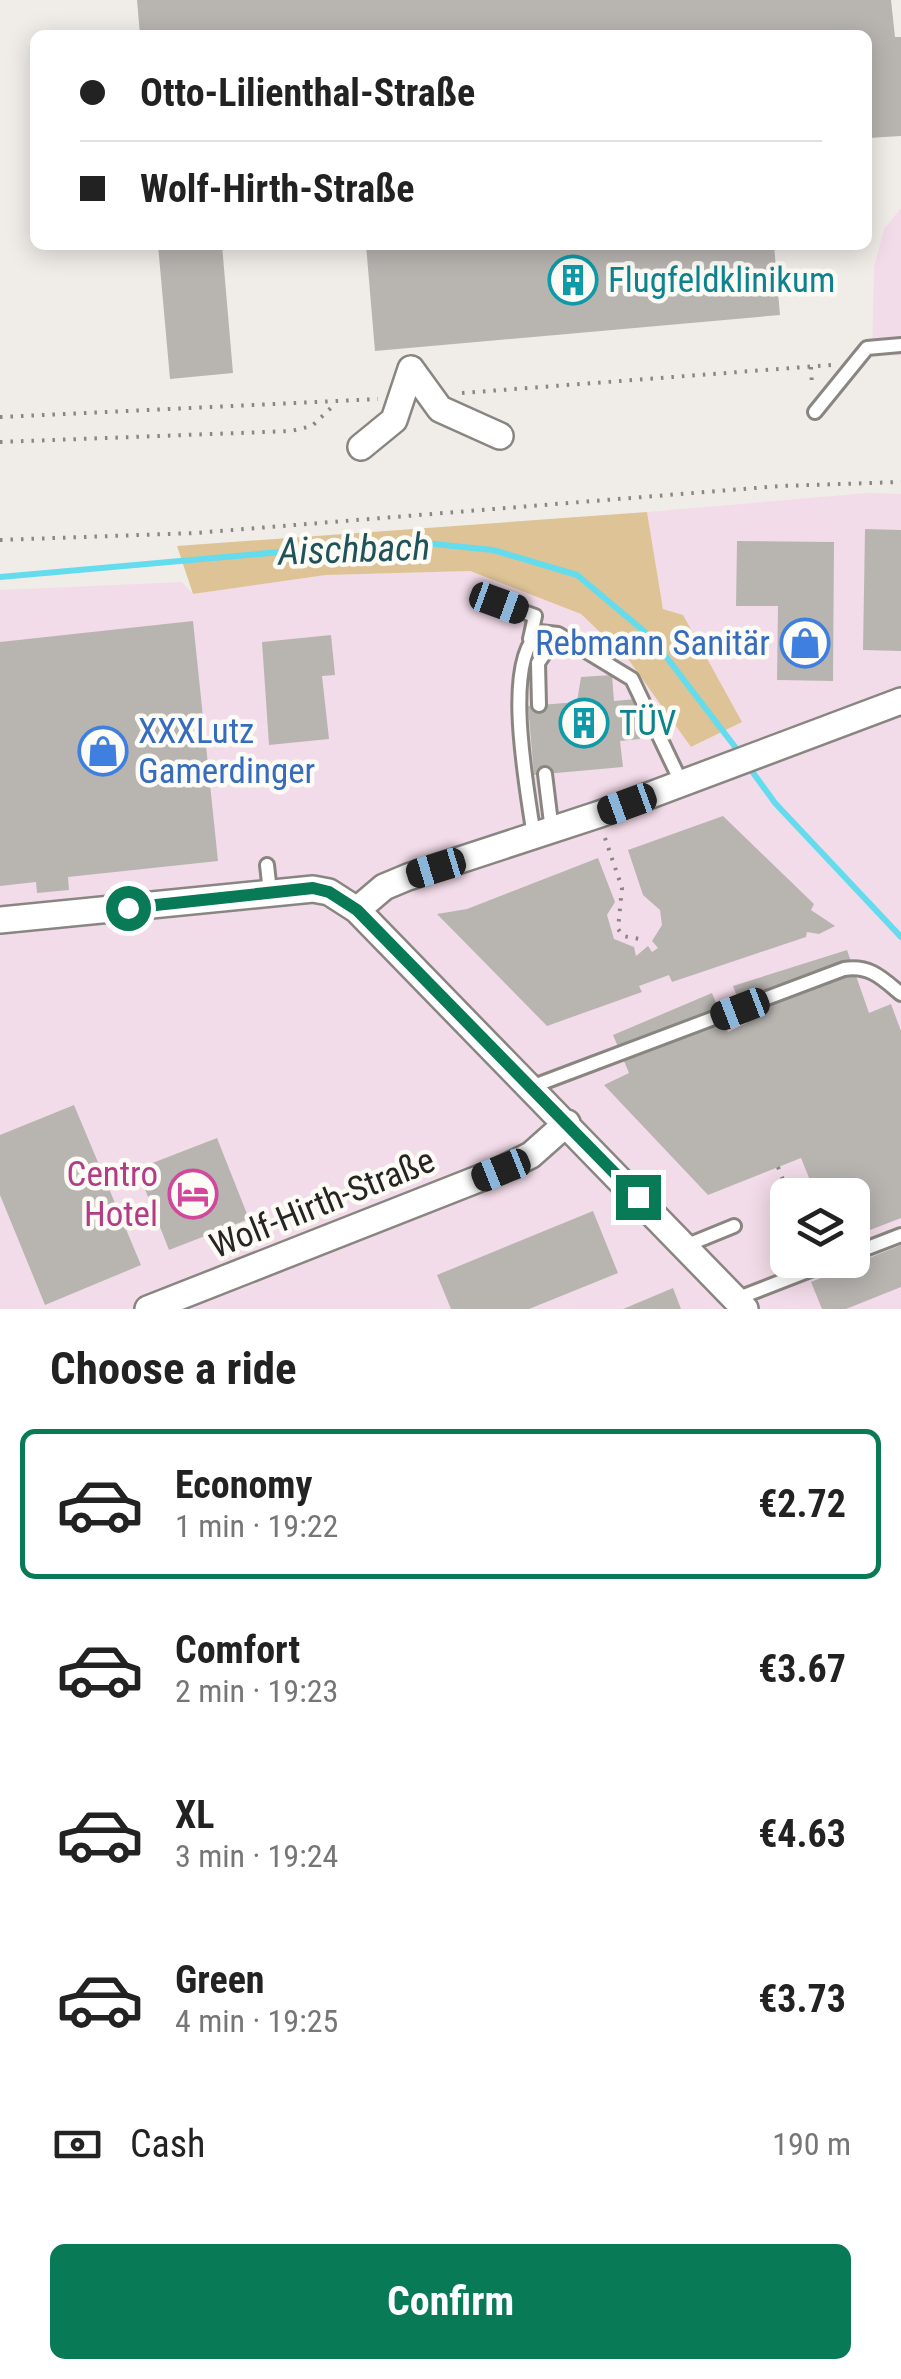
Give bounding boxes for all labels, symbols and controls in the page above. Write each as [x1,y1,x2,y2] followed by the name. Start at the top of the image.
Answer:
[140,71,475,115] text: Otto-Lilienthal-Straße
[140,167,415,211] text: Wolf-Hirth-Straße
[547,254,599,306] building icon: Flugfeldklinikum
[608,260,835,301] place label: Flugfeldklinikum
[275,524,431,574] water label: Aischbach
[466,579,532,627] car
[779,617,831,669] shop icon: Rebmann Sanitär
[535,623,770,664] place label: Rebmann Sanitär
[558,697,610,749] building icon: TÜV
[619,703,677,744] place label: TÜV
[138,711,315,792] place label: XXXLutz Gamerdinger
[77,725,129,777] shop icon: XXXLutz Gamerdinger
[594,780,660,828] car
[403,845,469,891] car
[106,886,151,931] route start
[707,984,773,1034] car
[204,1140,440,1267] street label: Wolf-Hirth-Straße
[468,1145,534,1195] car
[67,1154,158,1235] place label: Centro Hotel
[167,1168,219,1220] hotel icon: Centro Hotel
[616,1175,661,1220] route end
[770,1178,870,1278] map controls
[770,1178,870,1278] button: layers
[50,1342,297,1395] text: Choose a ride
[55,1459,145,1549] icon: car
[175,1463,312,1507] text: Economy
[758,1482,846,1526] text: €2.72
[175,1507,338,1545] text: 1 min · 19:22
[55,1624,145,1714] icon: car
[175,1628,300,1672] text: Comfort
[758,1647,846,1691] text: €3.67
[175,1672,338,1710] text: 2 min · 19:23
[55,1789,145,1879] icon: car
[175,1793,214,1837] text: XL
[758,1812,846,1856] text: €4.63
[175,1837,338,1875] text: 3 min · 19:24
[55,1954,145,2044] icon: car
[175,1958,265,2002] text: Green
[758,1977,846,2021] text: €3.73
[175,2002,338,2040] text: 4 min · 19:25
[50,2117,105,2172] icon: cash
[130,2122,205,2166] text: Cash
[772,2125,851,2163] text: 190 m
[50,2244,851,2359] button: Confirm

